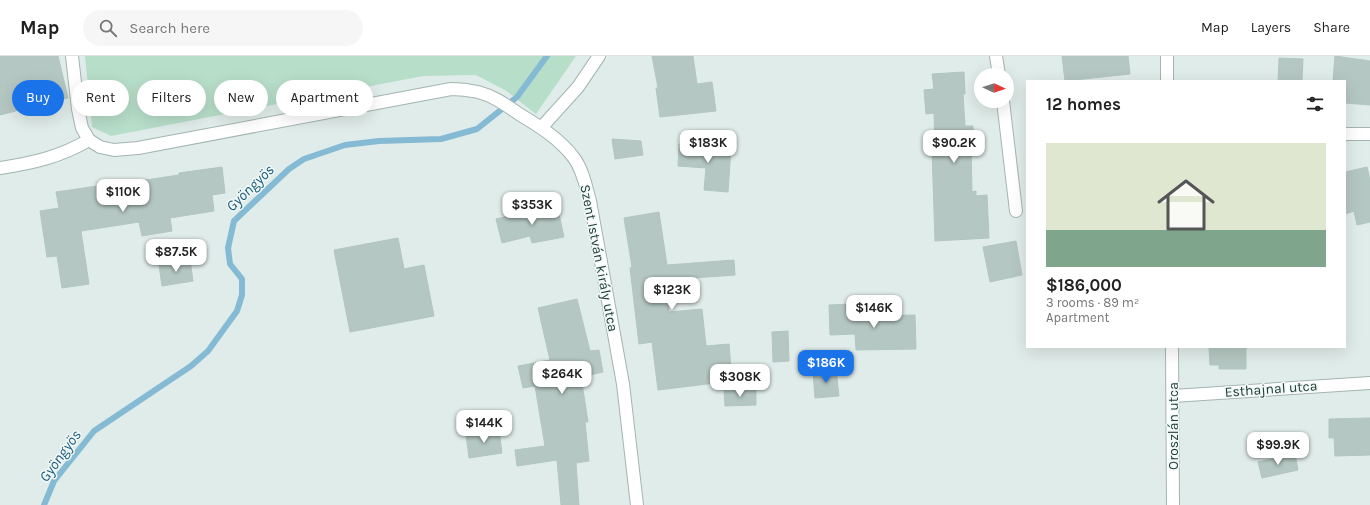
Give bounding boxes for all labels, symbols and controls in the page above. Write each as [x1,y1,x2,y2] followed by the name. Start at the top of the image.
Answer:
[83,10,363,46] search box
[20,17,59,39] text: Map
[97,17,119,39] icon: search
[129,19,210,37] text: Search here
[1201,19,1229,36] text: Map
[1251,19,1291,36] text: Layers
[1313,19,1350,36] text: Share
[974,68,1014,108] north arrow
[974,68,1014,108] map controls
[12,80,64,116] chip: Buy
[72,80,129,116] chip: Rent
[137,80,206,116] chip: Filters
[214,80,268,116] chip: New
[276,80,373,116] chip: Apartment
[1304,93,1326,115] icon: filters
[1046,94,1121,114] text: 12 homes
[680,130,736,164] pin: $183K
[921,130,987,164] pin: $90.2K
[689,135,727,150] text: $183K
[932,135,976,150] text: $90.2K
[222,161,278,215] water label: Gyöngyös
[1150,169,1222,241] icon: home
[95,179,151,213] pin: $110K
[576,183,622,333] street label: Szent István király utca
[106,184,140,199] text: $110K
[504,192,560,226] pin: $353K
[511,197,553,212] text: $353K
[143,239,209,273] pin: $87.5K
[155,244,197,259] text: $87.5K
[1046,275,1122,295] text: $186,000
[644,277,700,311] pin: $123K
[653,282,691,297] text: $123K
[846,295,902,329] pin: $146K
[1046,295,1139,310] text: 3 rooms · 89 m²
[855,300,893,315] text: $146K
[1046,310,1109,325] text: Apartment
[798,350,854,384] pin: $186K
[807,355,845,370] text: $186K
[534,361,590,395] pin: $264K
[712,364,768,398] pin: $308K
[542,366,582,381] text: $264K
[719,369,761,384] text: $308K
[1224,377,1318,401] street label: Esthajnal utca
[1165,382,1182,470] street label: Oroszlán utca
[456,410,512,444] pin: $144K
[465,415,503,430] text: $144K
[35,427,85,485] water label: Gyöngyös
[1245,432,1311,466] pin: $99.9K
[1256,437,1300,452] text: $99.9K

